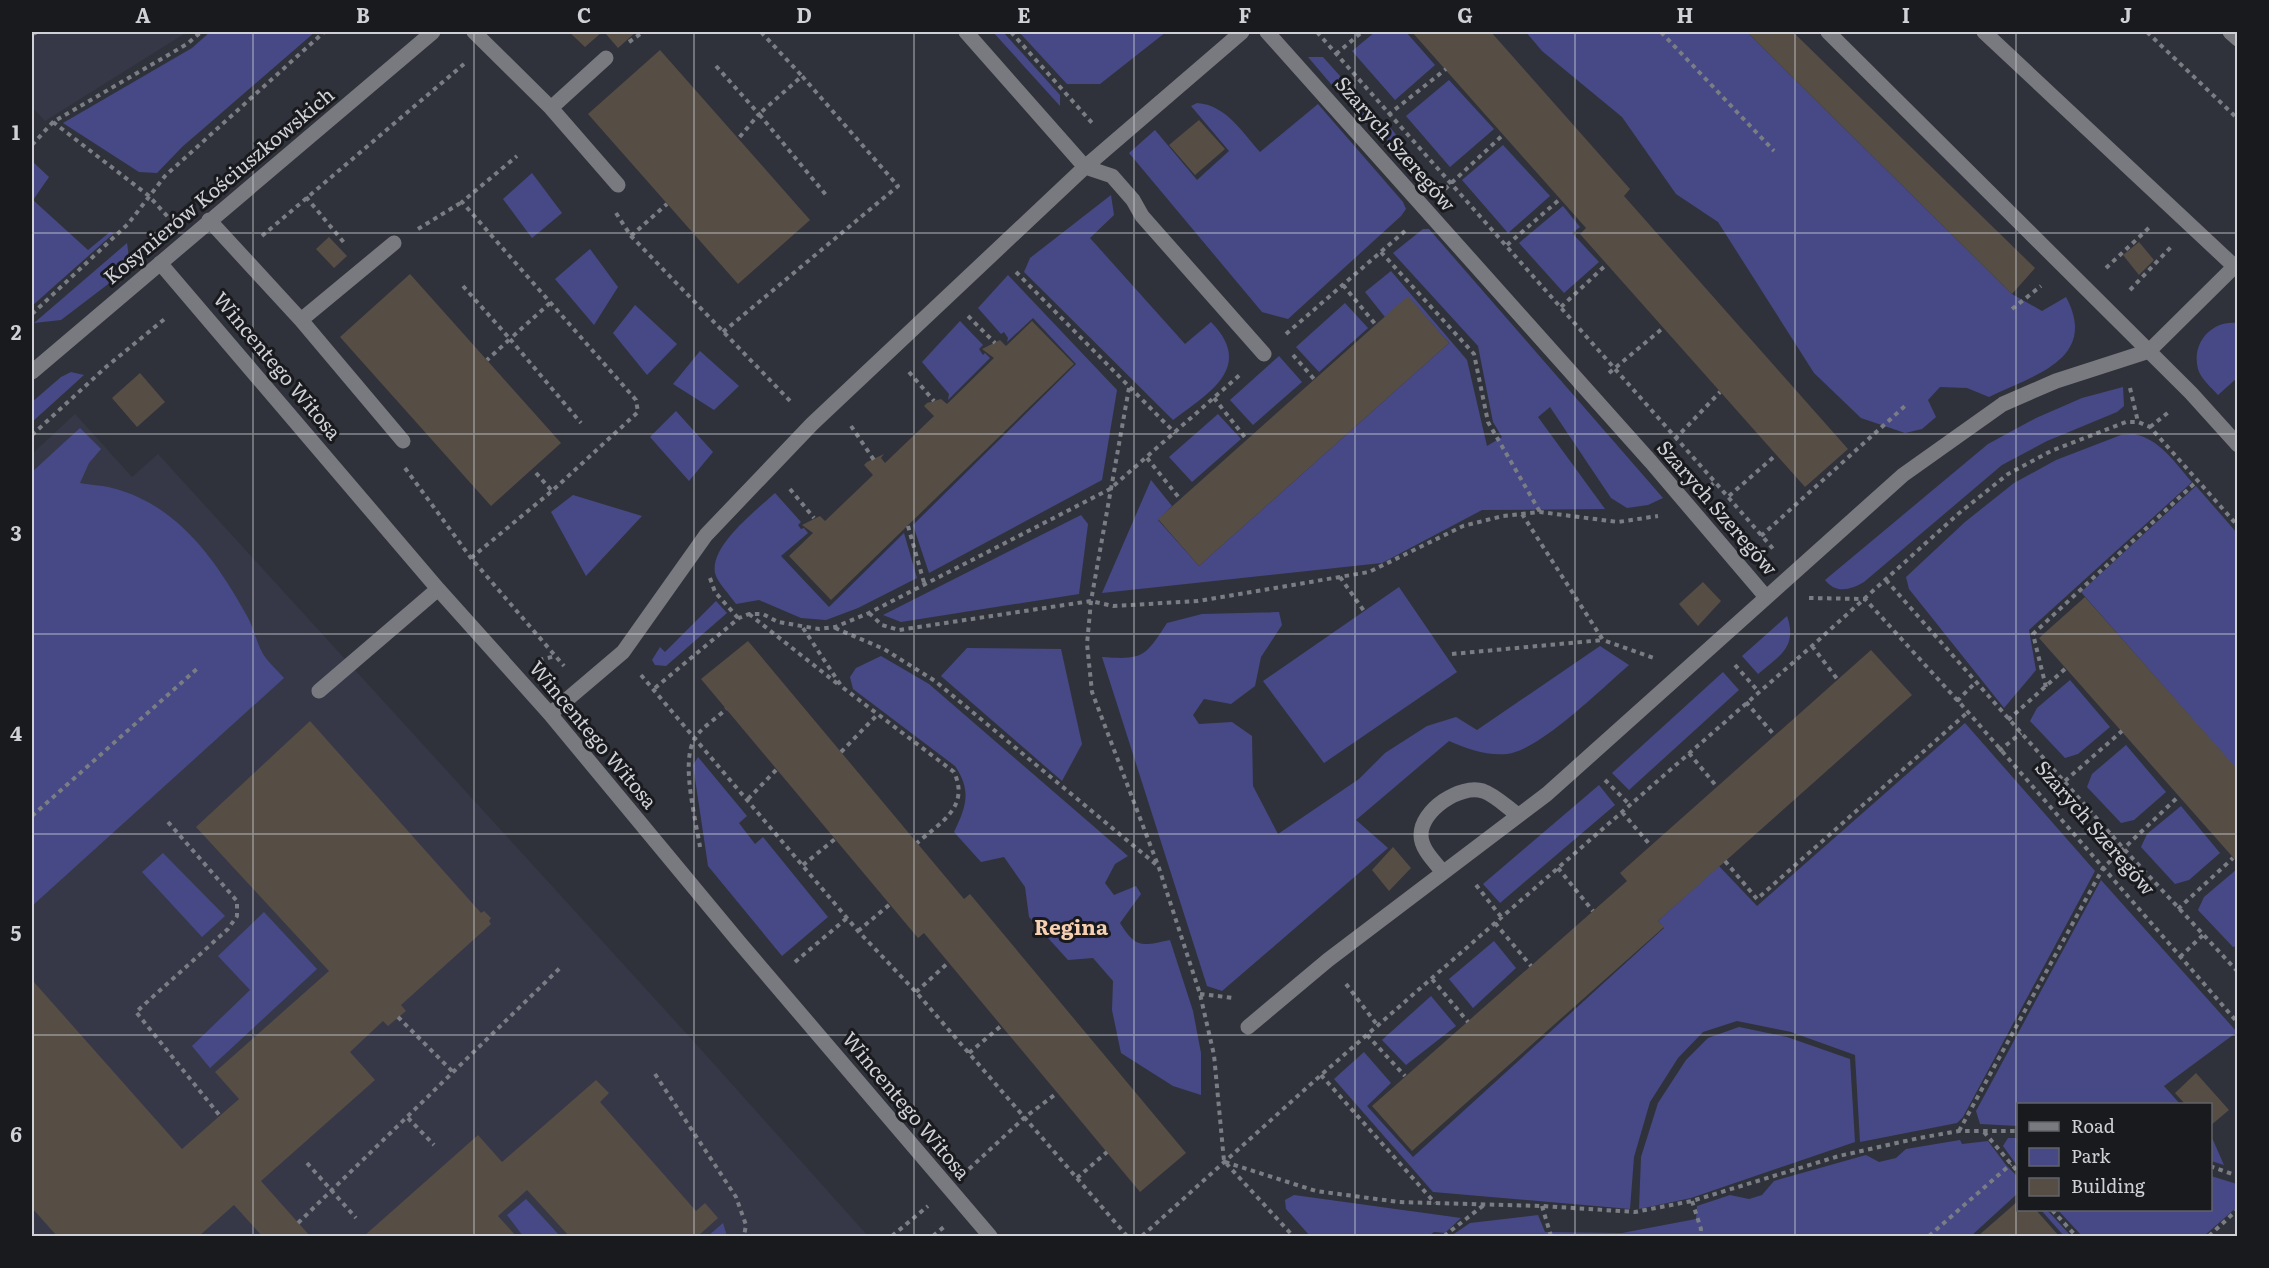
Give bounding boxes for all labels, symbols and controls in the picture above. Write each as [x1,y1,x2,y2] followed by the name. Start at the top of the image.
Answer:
[135,0,151,29] text: A
[356,0,370,29] text: B
[577,0,591,29] text: C
[796,0,812,29] text: D
[1017,0,1031,29] text: E
[1239,0,1252,29] text: F
[1457,0,1473,29] text: G
[1677,0,1693,29] text: H
[1902,0,1910,29] text: I
[2120,0,2132,29] text: J
[1329,68,1464,218] street label: Szarych Szeregów
[96,79,340,290] street label: Kosynierów Kościuszkowskich
[12,116,20,146] text: 1
[207,284,350,446] street label: Wincentego Witosa
[11,316,22,346] text: 2
[1651,432,1786,582] street label: Szarych Szeregów
[10,517,22,547] text: 3
[523,653,666,815] street label: Wincentego Witosa
[10,717,22,747] text: 4
[2029,752,2164,902] street label: Szarych Szeregów
[1034,910,1109,941] district label: Regina
[11,917,22,947] text: 5
[836,1024,979,1186] street label: Wincentego Witosa
[2017,1103,2212,1211] legend
[2071,1112,2115,1139] text: Road
[10,1118,22,1148] text: 6
[2071,1142,2112,1169] text: Park
[2071,1172,2146,1199] text: Building

